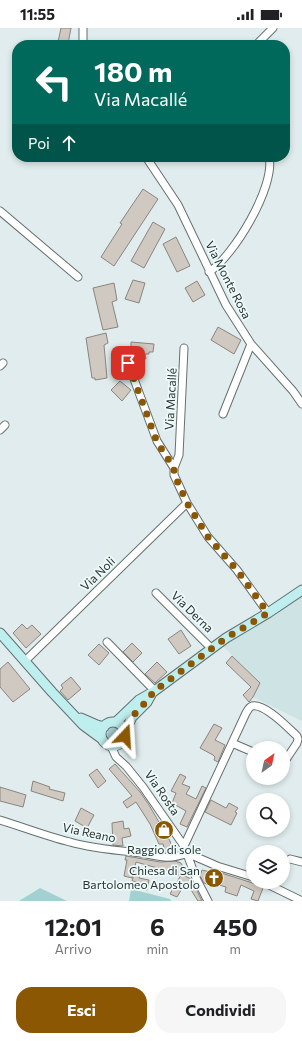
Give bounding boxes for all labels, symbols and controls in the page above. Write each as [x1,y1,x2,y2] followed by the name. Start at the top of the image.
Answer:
[20,5,55,23] text: 11:55
[94,54,172,88] text: 180 m
[28,56,80,108] icon: left
[94,88,187,110] text: Via Macallé
[58,132,80,154] icon: ahead
[28,134,50,152] text: Poi
[203,238,254,321] street label: Via Monte Rosa
[111,346,145,380] pin
[117,352,139,374] icon: arrive
[161,368,179,430] street label: Via Macallé
[77,554,117,593] street label: Via Noli
[169,588,217,635] street label: Via Derna
[104,715,146,757] position arrow
[246,741,290,785] north arrow
[246,741,290,889] map controls
[142,767,183,817] street label: Via Rosta
[246,793,290,837] button: search
[153,819,175,841] shop icon: Raggio di sole
[61,820,117,845] street label: Via Reano
[127,842,201,856] place label: Raggio di sole
[246,845,290,889] button: layers
[83,863,200,891] place label: Chiesa di San Bartolomeo Apostolo
[203,867,225,889] church icon: Chiesa di San Bartolomeo Apostolo
[44,912,102,941] text: 12:01
[150,912,165,941] text: 6
[213,912,258,941] text: 450
[55,941,92,957] text: Arrivo
[146,941,169,957] text: min
[230,941,241,957] text: m
[16,987,147,1033] button: Esci
[155,987,286,1033] button: Condividi

